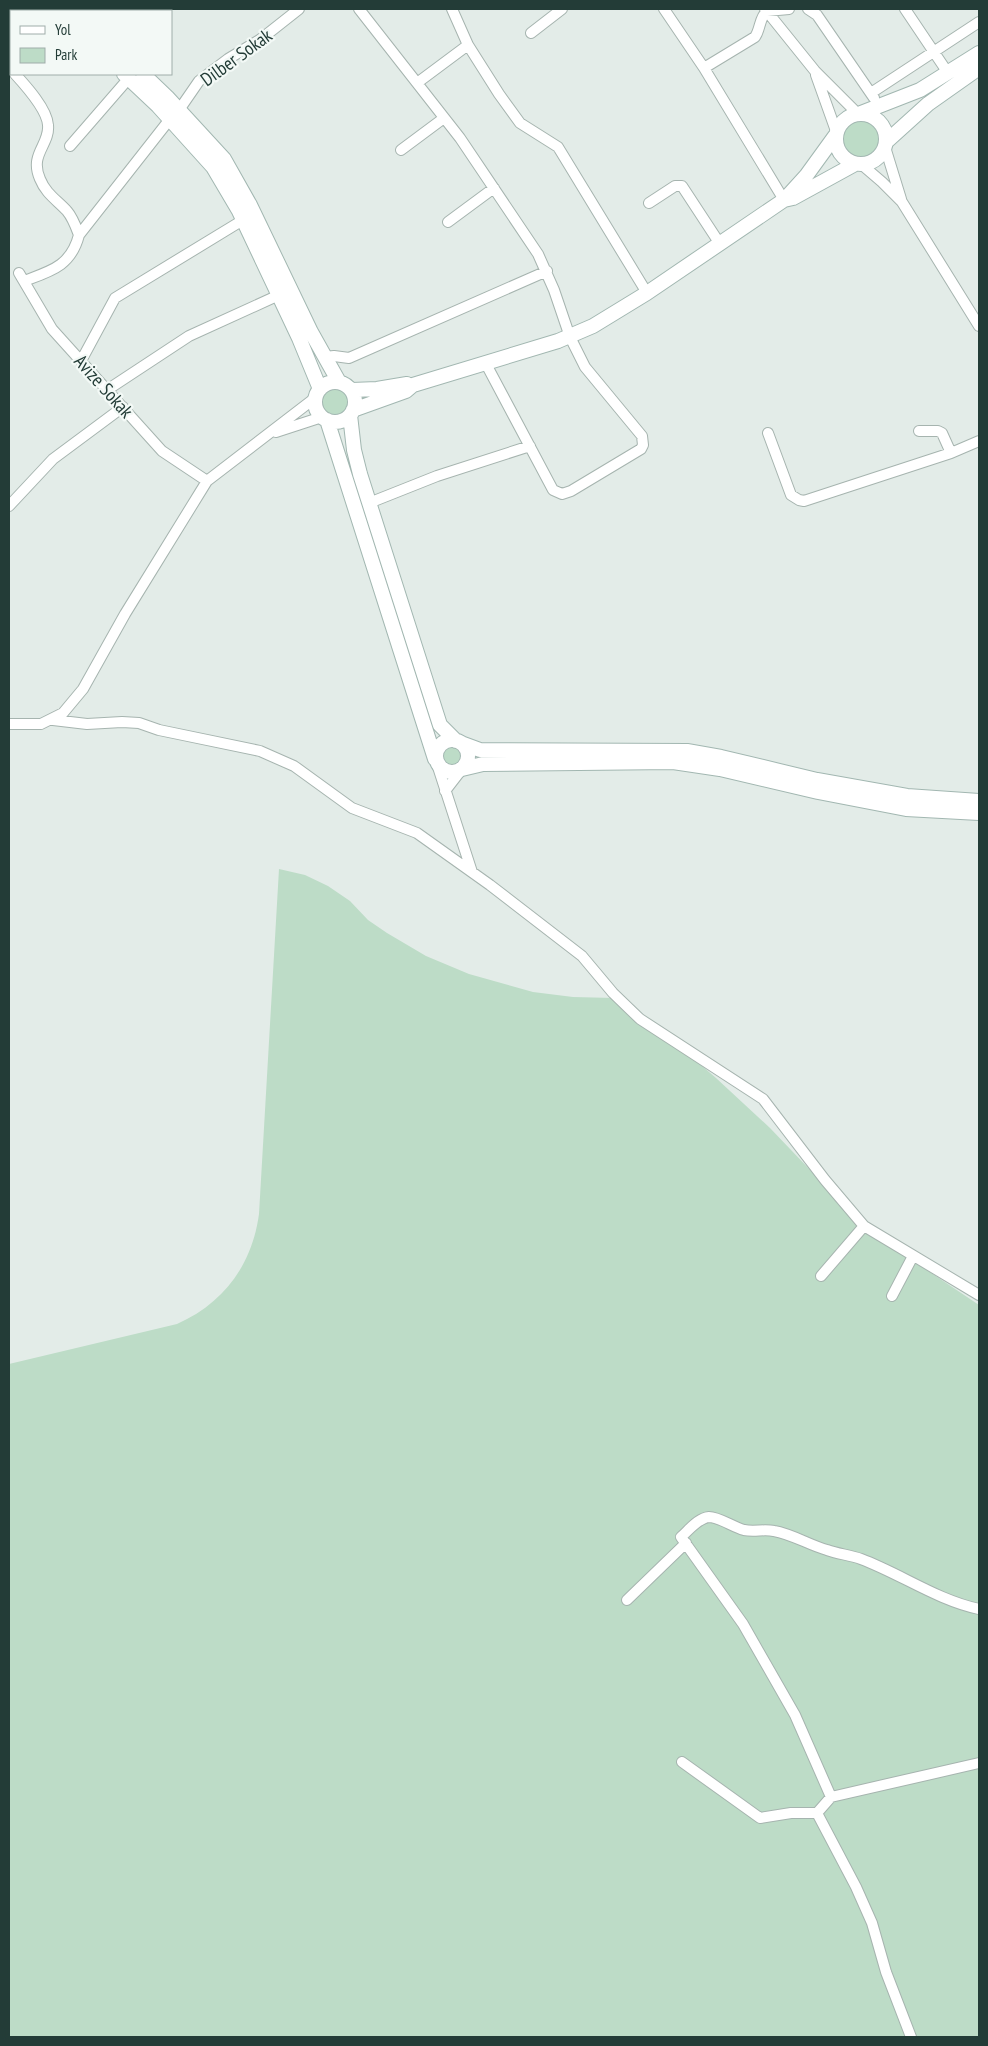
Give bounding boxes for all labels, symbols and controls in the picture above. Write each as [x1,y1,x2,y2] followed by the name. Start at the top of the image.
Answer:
[10,10,172,75] legend
[55,20,71,39] text: Yol
[196,23,277,91] street label: Dilber Sokak
[55,45,77,64] text: Park
[69,349,139,423] street label: Avize Sokak

